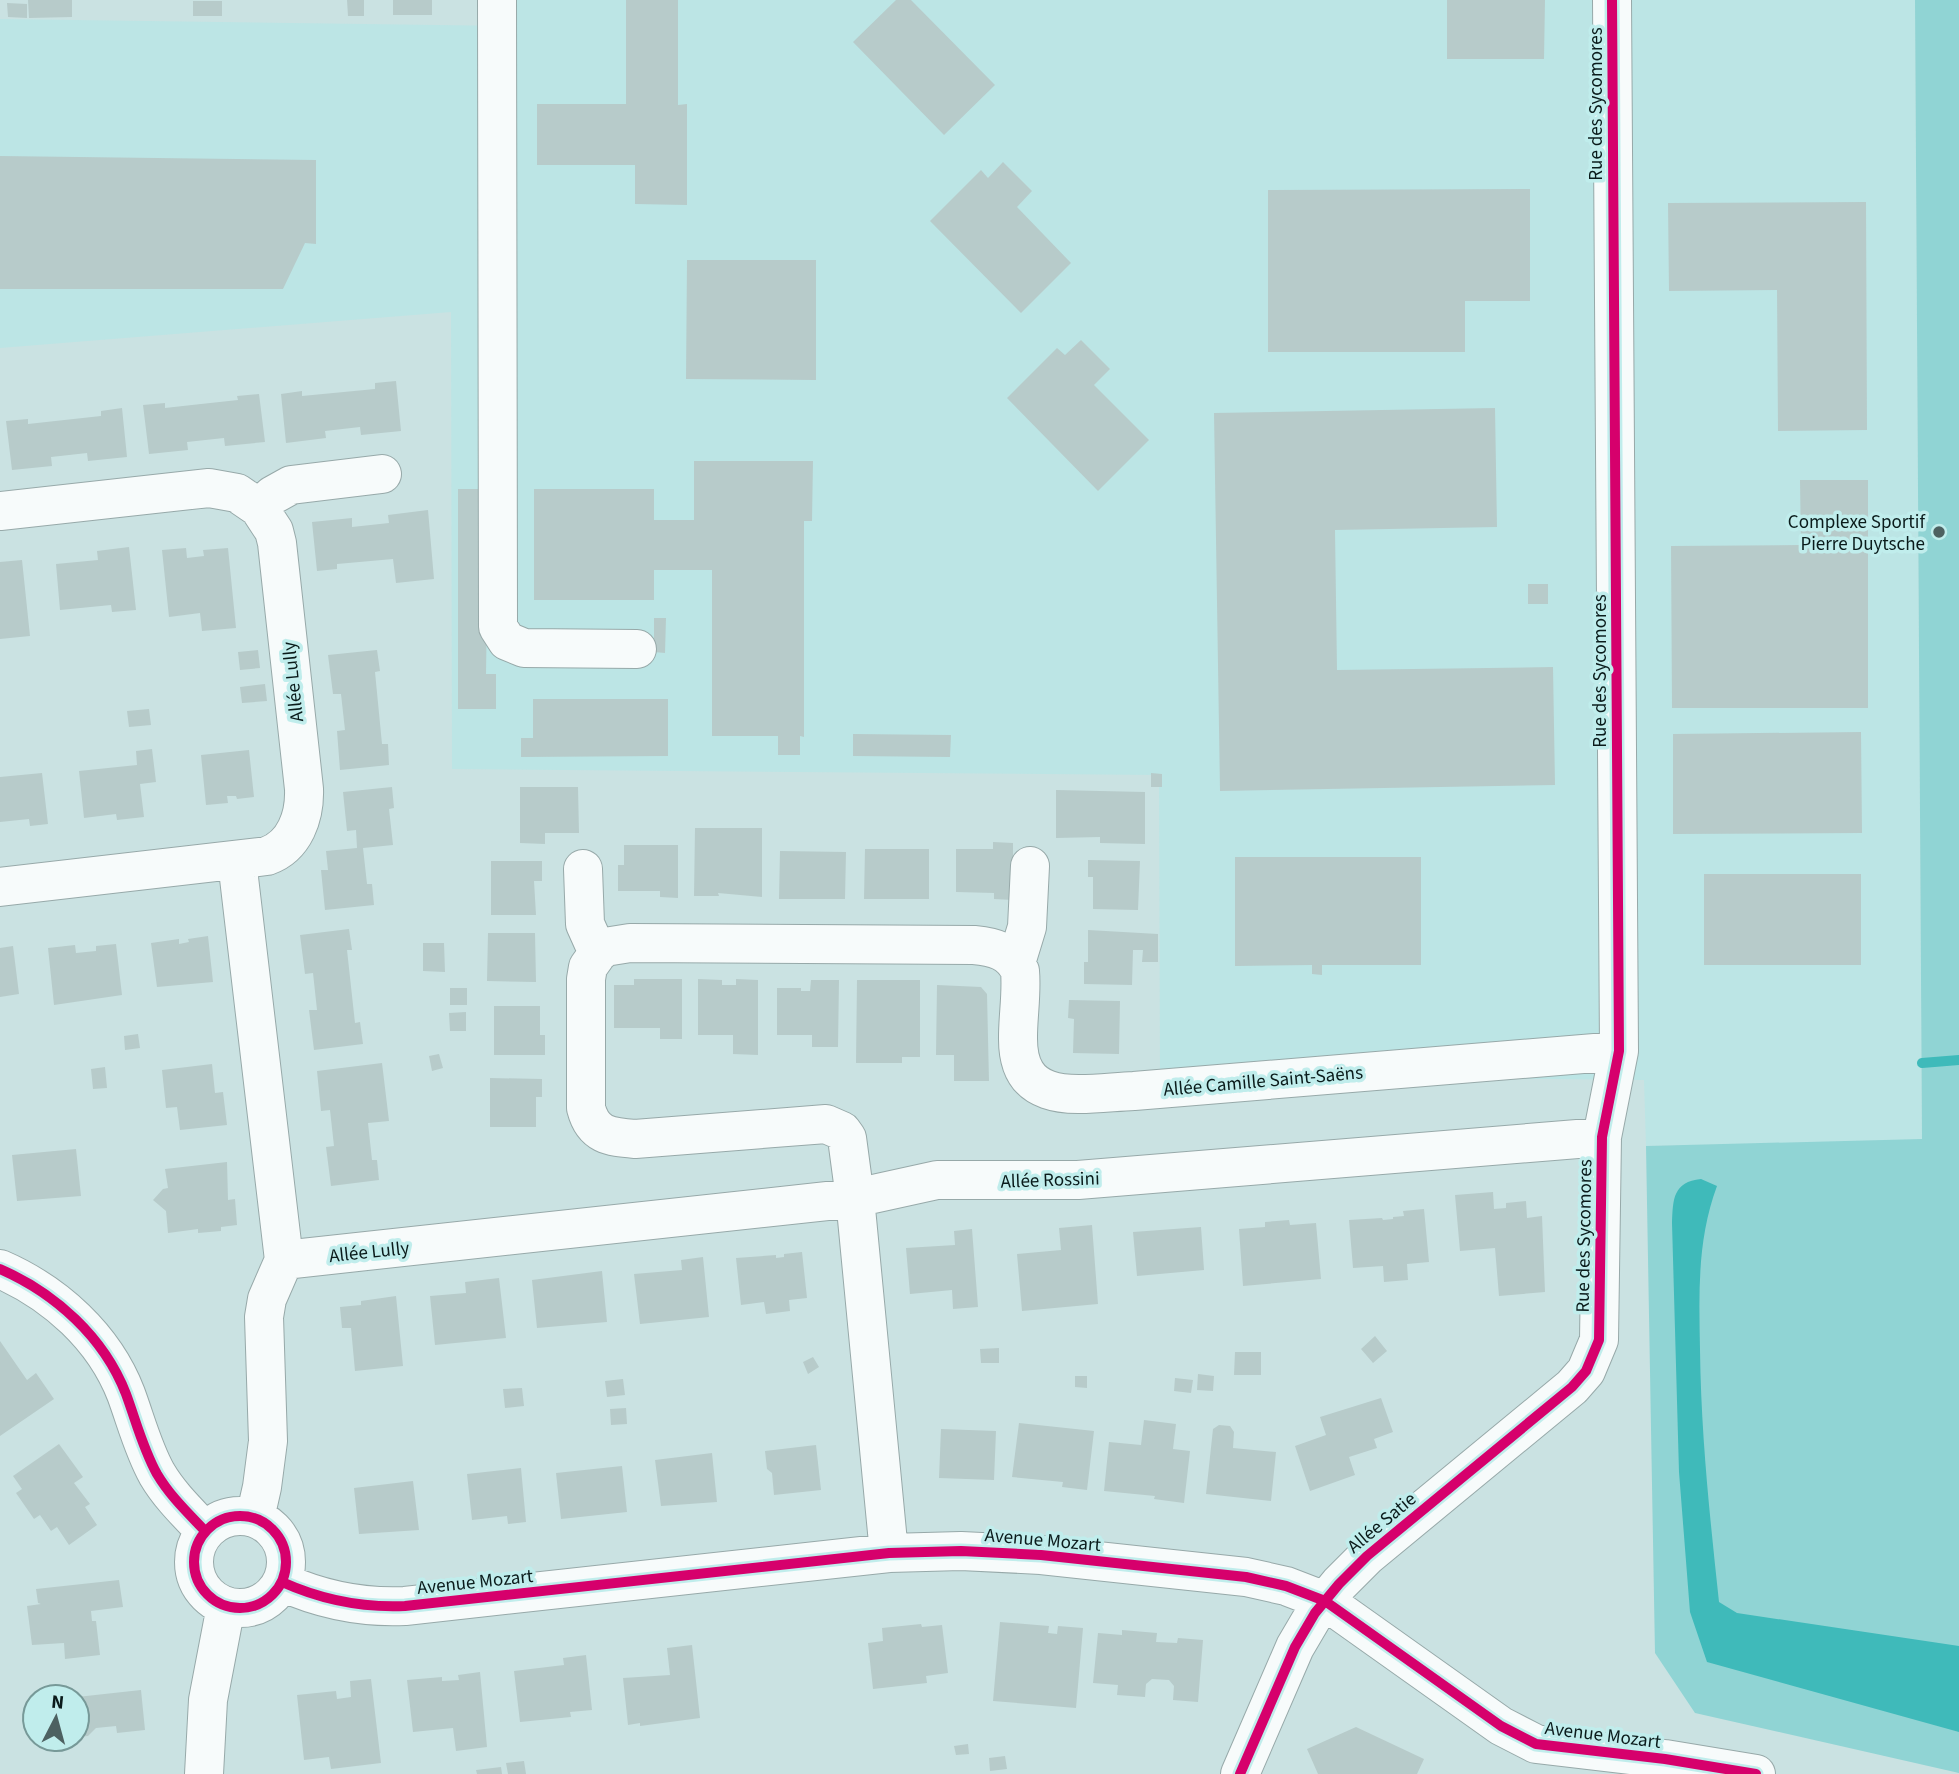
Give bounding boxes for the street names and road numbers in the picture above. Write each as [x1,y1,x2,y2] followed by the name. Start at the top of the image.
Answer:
[1583,27,1610,181] street label: Rue des Sycomores
[1587,594,1614,748] street label: Rue des Sycomores
[276,640,311,723] street label: Allée Lully
[1162,1059,1364,1104] street label: Allée Camille Saint-Saëns
[1570,1159,1599,1313] street label: Rue des Sycomores
[1000,1165,1100,1196] street label: Allée Rossini
[328,1235,411,1270] street label: Allée Lully
[1342,1486,1422,1560] street label: Allée Satie
[984,1522,1103,1559] street label: Avenue Mozart
[416,1563,535,1602] street label: Avenue Mozart
[1543,1715,1663,1756] street label: Avenue Mozart

